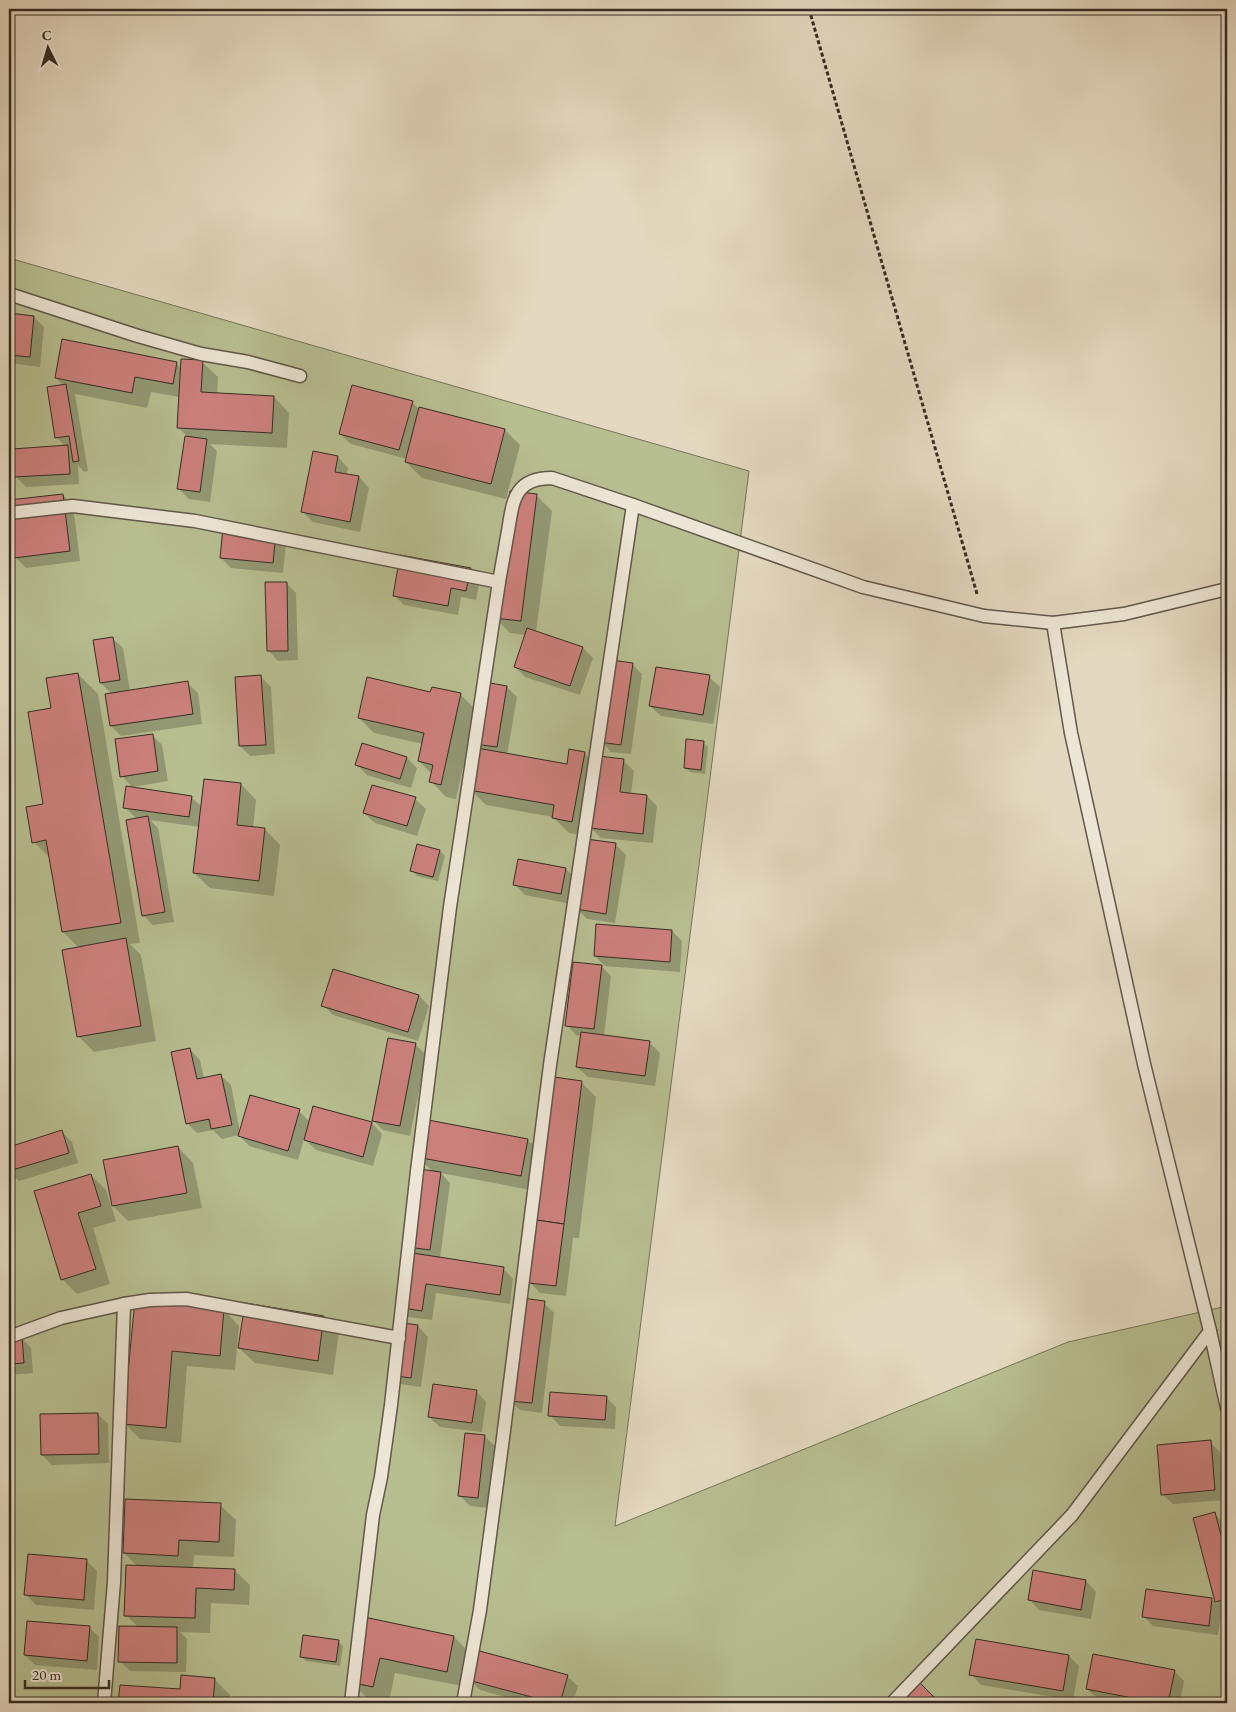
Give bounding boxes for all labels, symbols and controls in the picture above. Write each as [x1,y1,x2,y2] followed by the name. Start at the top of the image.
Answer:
[22,22,72,72] north arrow
[41,26,53,44] text: С
[25,1657,109,1689] scale bar
[32,1665,61,1684] text: 20 m

